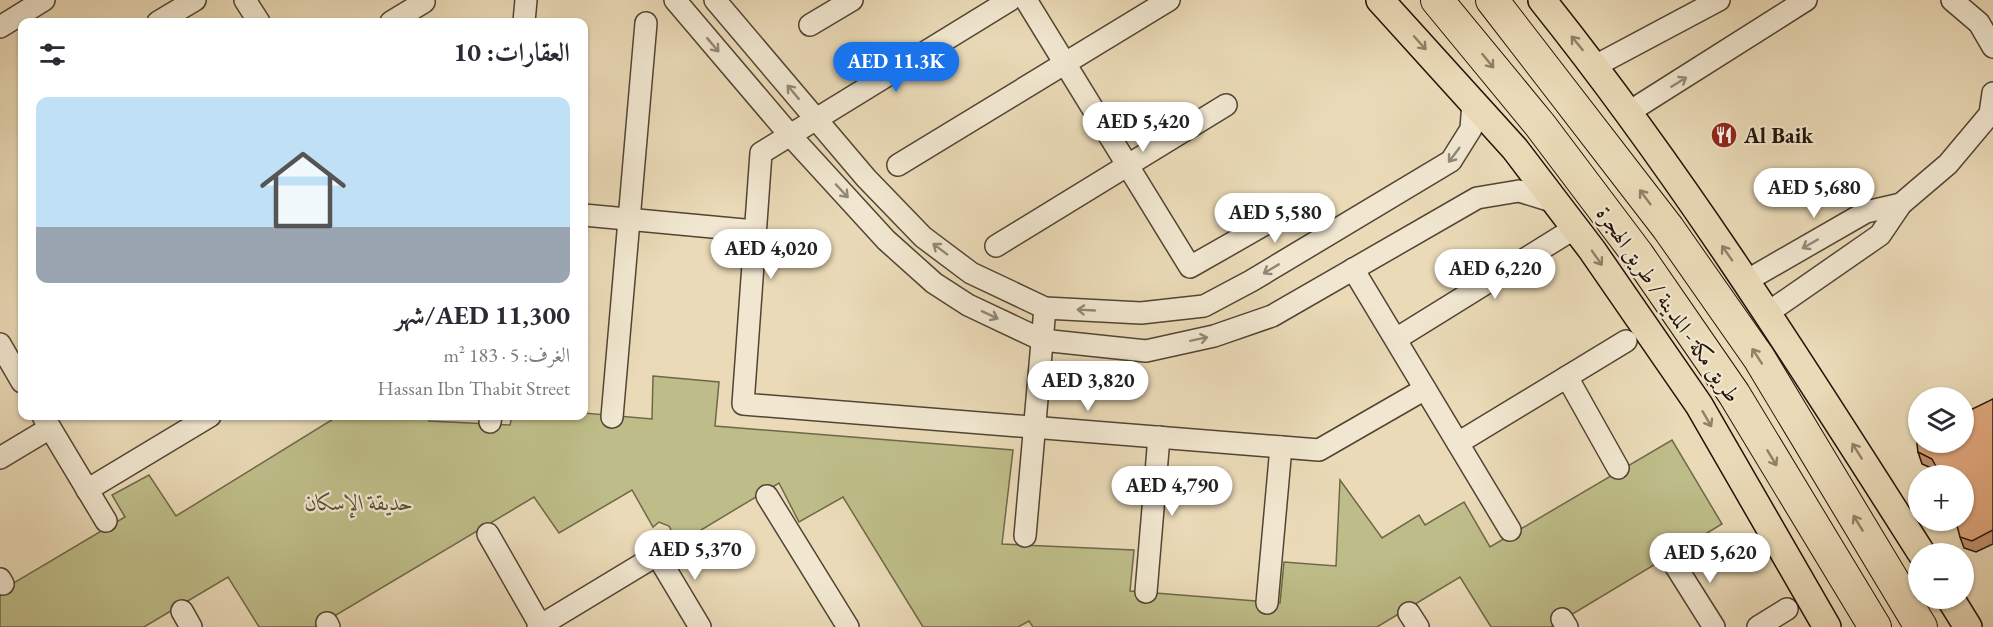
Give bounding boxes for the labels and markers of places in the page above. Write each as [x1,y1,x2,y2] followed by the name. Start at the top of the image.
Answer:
[827,42,965,93] pin: AED 11.3K
[1074,102,1212,153] pin: AED 5,420
[1709,120,1739,150] restaurant icon: Al Baik
[1743,121,1814,150] place label: Al Baik
[1745,168,1883,219] pin: AED 5,680
[1206,193,1344,244] pin: AED 5,580
[702,229,840,280] pin: AED 4,020
[1426,249,1564,300] pin: AED 6,220
[1019,361,1157,412] pin: AED 3,820
[1103,466,1241,517] pin: AED 4,790
[626,530,764,581] pin: AED 5,370
[1641,533,1779,584] pin: AED 5,620

